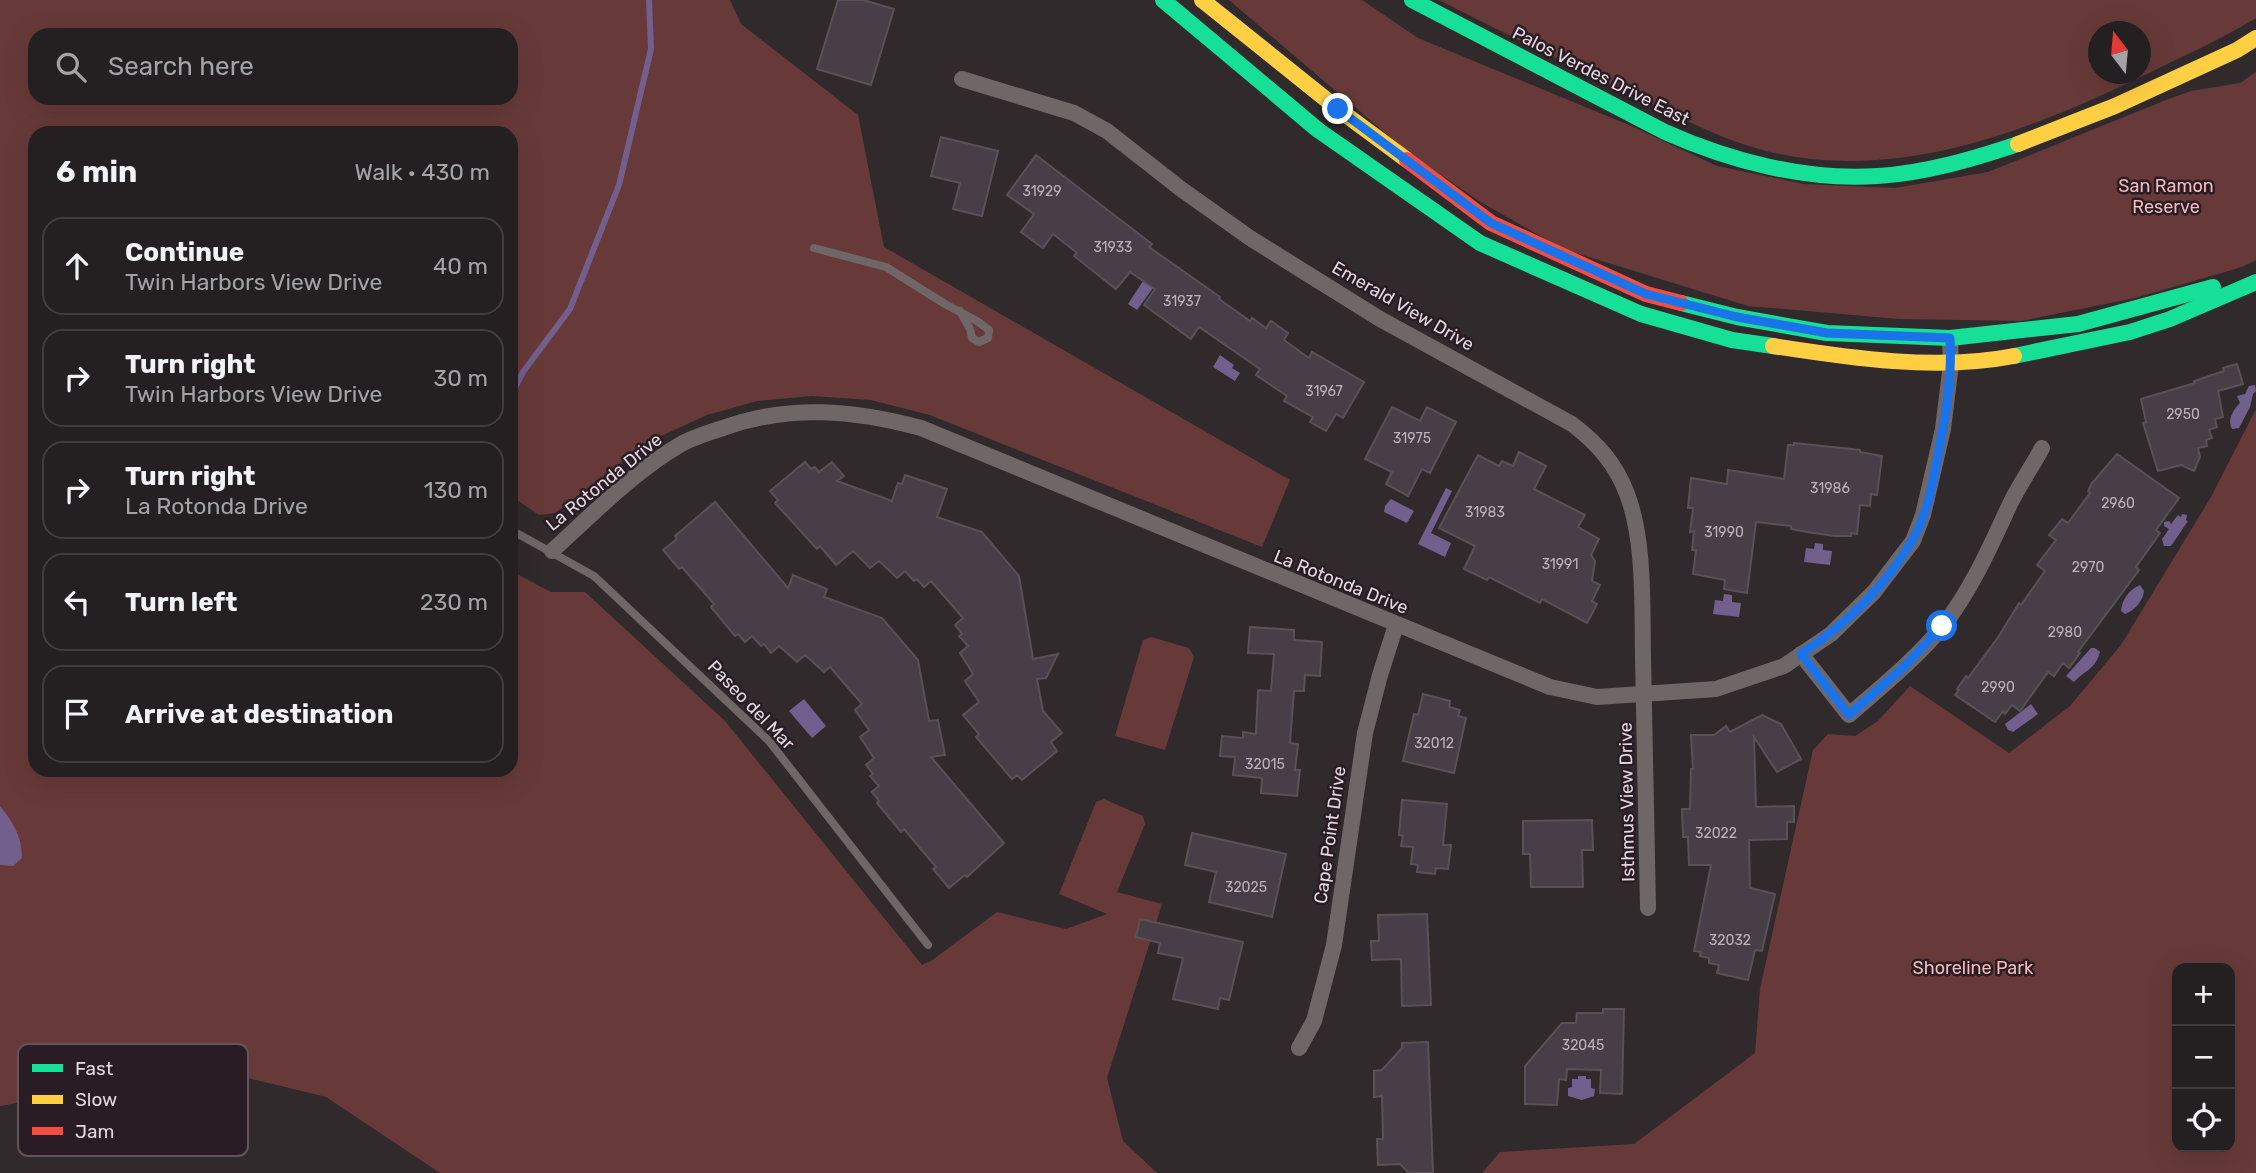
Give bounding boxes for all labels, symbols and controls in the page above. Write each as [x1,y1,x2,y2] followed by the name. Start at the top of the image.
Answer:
[2088,21,2151,84] north arrow
[1509,22,1693,130] street label: Palos Verdes Drive East
[28,28,518,105] search box
[52,48,90,86] icon: search
[108,51,254,82] text: Search here
[1322,93,1353,124] route end
[56,154,137,190] text: 6 min
[355,158,490,186] text: Walk · 430 m
[2118,175,2214,218] park label: San Ramon Reserve
[1023,183,1061,200] house number: 31929
[125,237,244,268] text: Continue
[1093,239,1133,256] house number: 31933
[58,247,96,285] icon: ahead
[433,252,488,280] text: 40 m
[1328,256,1478,356] street label: Emerald View Drive
[125,268,382,296] text: Twin Harbors View Drive
[1163,293,1201,310] house number: 31937
[125,349,255,380] text: Turn right
[58,359,96,397] icon: right
[433,364,488,392] text: 30 m
[125,380,382,408] text: Twin Harbors View Drive
[1305,383,1343,400] house number: 31967
[2166,406,2200,423] house number: 2950
[541,428,667,536] street label: La Rotonda Drive
[1393,430,1431,447] house number: 31975
[125,461,255,492] text: Turn right
[58,471,96,509] icon: right
[424,476,488,504] text: 130 m
[1810,480,1850,497] house number: 31986
[125,492,308,520] text: La Rotonda Drive
[2101,495,2135,512] house number: 2960
[1465,504,1505,521] house number: 31983
[1704,524,1744,541] house number: 31990
[1271,545,1411,619] street label: La Rotonda Drive
[1542,556,1578,573] house number: 31991
[2072,559,2104,576] house number: 2970
[58,583,96,621] icon: left
[125,587,237,618] text: Turn left
[420,588,488,616] text: 230 m
[1926,610,1957,641] route start
[2048,624,2082,641] house number: 2980
[703,656,799,754] street label: Paseo del Mar
[1981,679,2015,696] house number: 2990
[58,695,96,733] icon: arrive
[125,699,393,730] text: Arrive at destination
[1615,722,1639,882] street label: Isthmus View Drive
[1414,735,1454,752] house number: 32012
[1245,756,1285,773] house number: 32015
[1309,765,1351,905] street label: Cape Point Drive
[1695,825,1737,842] house number: 32022
[1225,879,1267,896] house number: 32025
[1709,932,1751,949] house number: 32032
[1913,957,2034,979] park label: Shoreline Park
[2172,963,2235,1152] map controls
[2172,963,2235,1026] button: +
[2172,1026,2235,1089] button: −
[1562,1037,1604,1054] house number: 32045
[18,1044,248,1156] legend
[75,1057,114,1080] text: Fast
[75,1088,117,1111] text: Slow
[2172,1089,2235,1152] button: locate
[75,1120,114,1143] text: Jam

